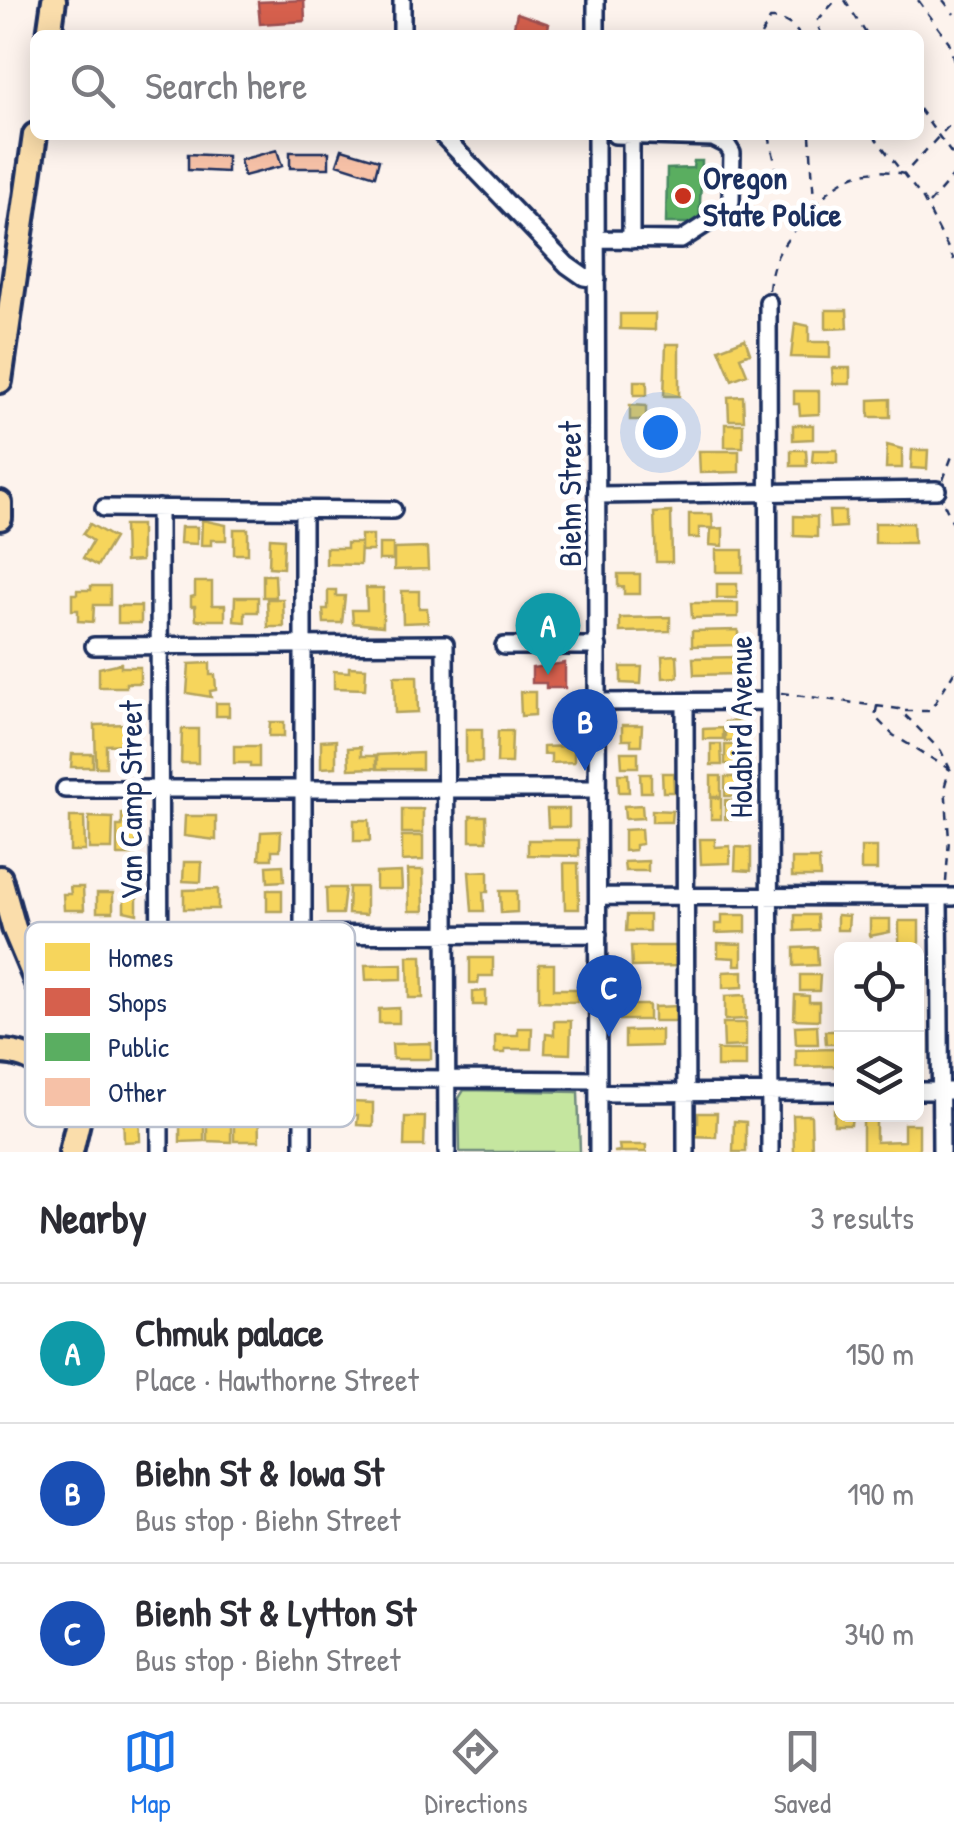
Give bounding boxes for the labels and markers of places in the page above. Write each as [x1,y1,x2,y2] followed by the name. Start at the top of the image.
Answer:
[703,156,842,236] place label: Oregon State Police
[672,185,694,207] marker: Oregon State Police
[516,592,580,675] pin: A
[552,688,618,771] pin: B
[576,954,642,1037] pin: C

